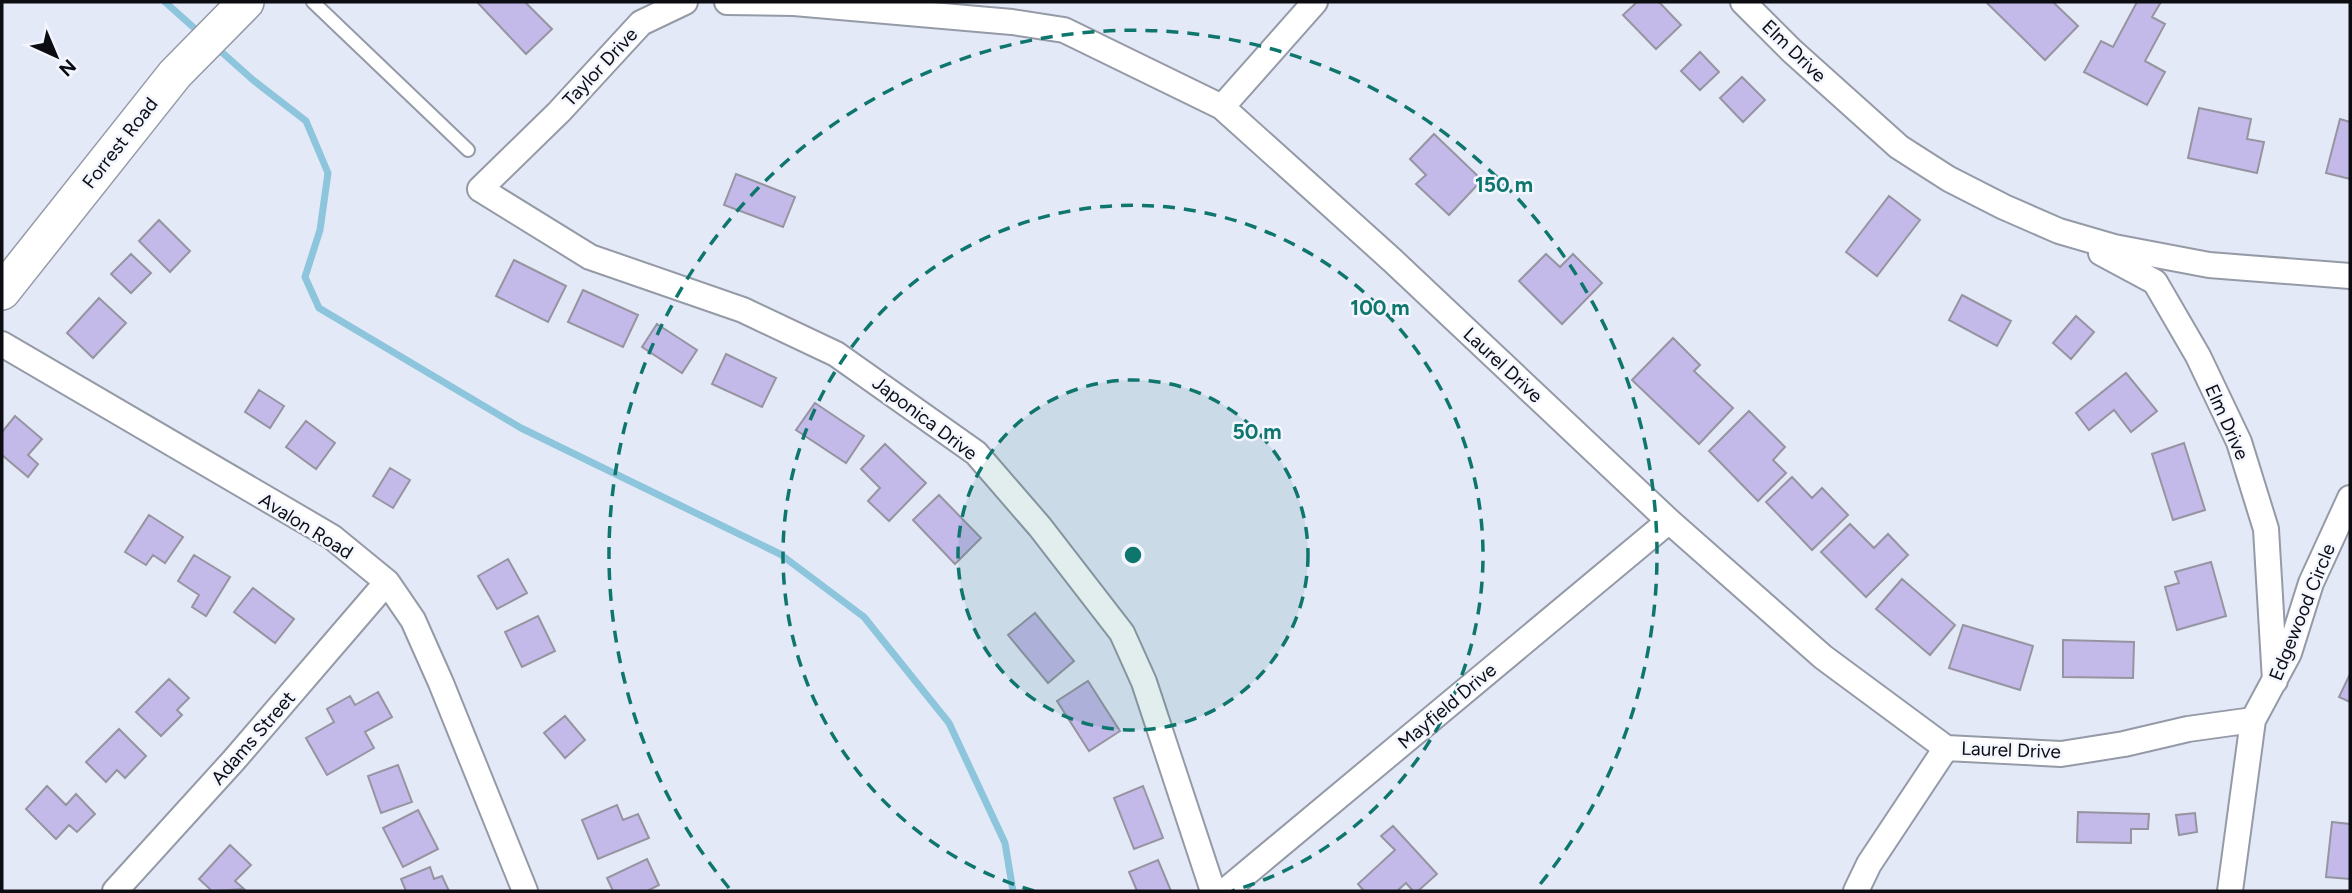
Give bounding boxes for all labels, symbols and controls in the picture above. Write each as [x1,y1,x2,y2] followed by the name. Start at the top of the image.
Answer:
[1757,15,1831,87] street label: Elm Drive
[21,21,91,91] north arrow
[558,23,642,111] street label: Taylor Drive
[54,54,81,81] text: N
[77,93,163,193] street label: Forrest Road
[1475,172,1533,197] text: 150 m
[1350,295,1410,320] text: 100 m
[1459,323,1547,407] street label: Laurel Drive
[868,371,982,465] street label: Japonica Drive
[2200,381,2254,463] street label: Elm Drive
[1232,419,1282,444] text: 50 m
[255,488,357,564] street label: Avalon Road
[2264,540,2340,684] street label: Edgewood Circle
[1121,543,1145,567] centre of rings
[1393,658,1501,754] street label: Mayfield Drive
[206,686,300,790] street label: Adams Street
[1961,737,2061,763] street label: Laurel Drive

